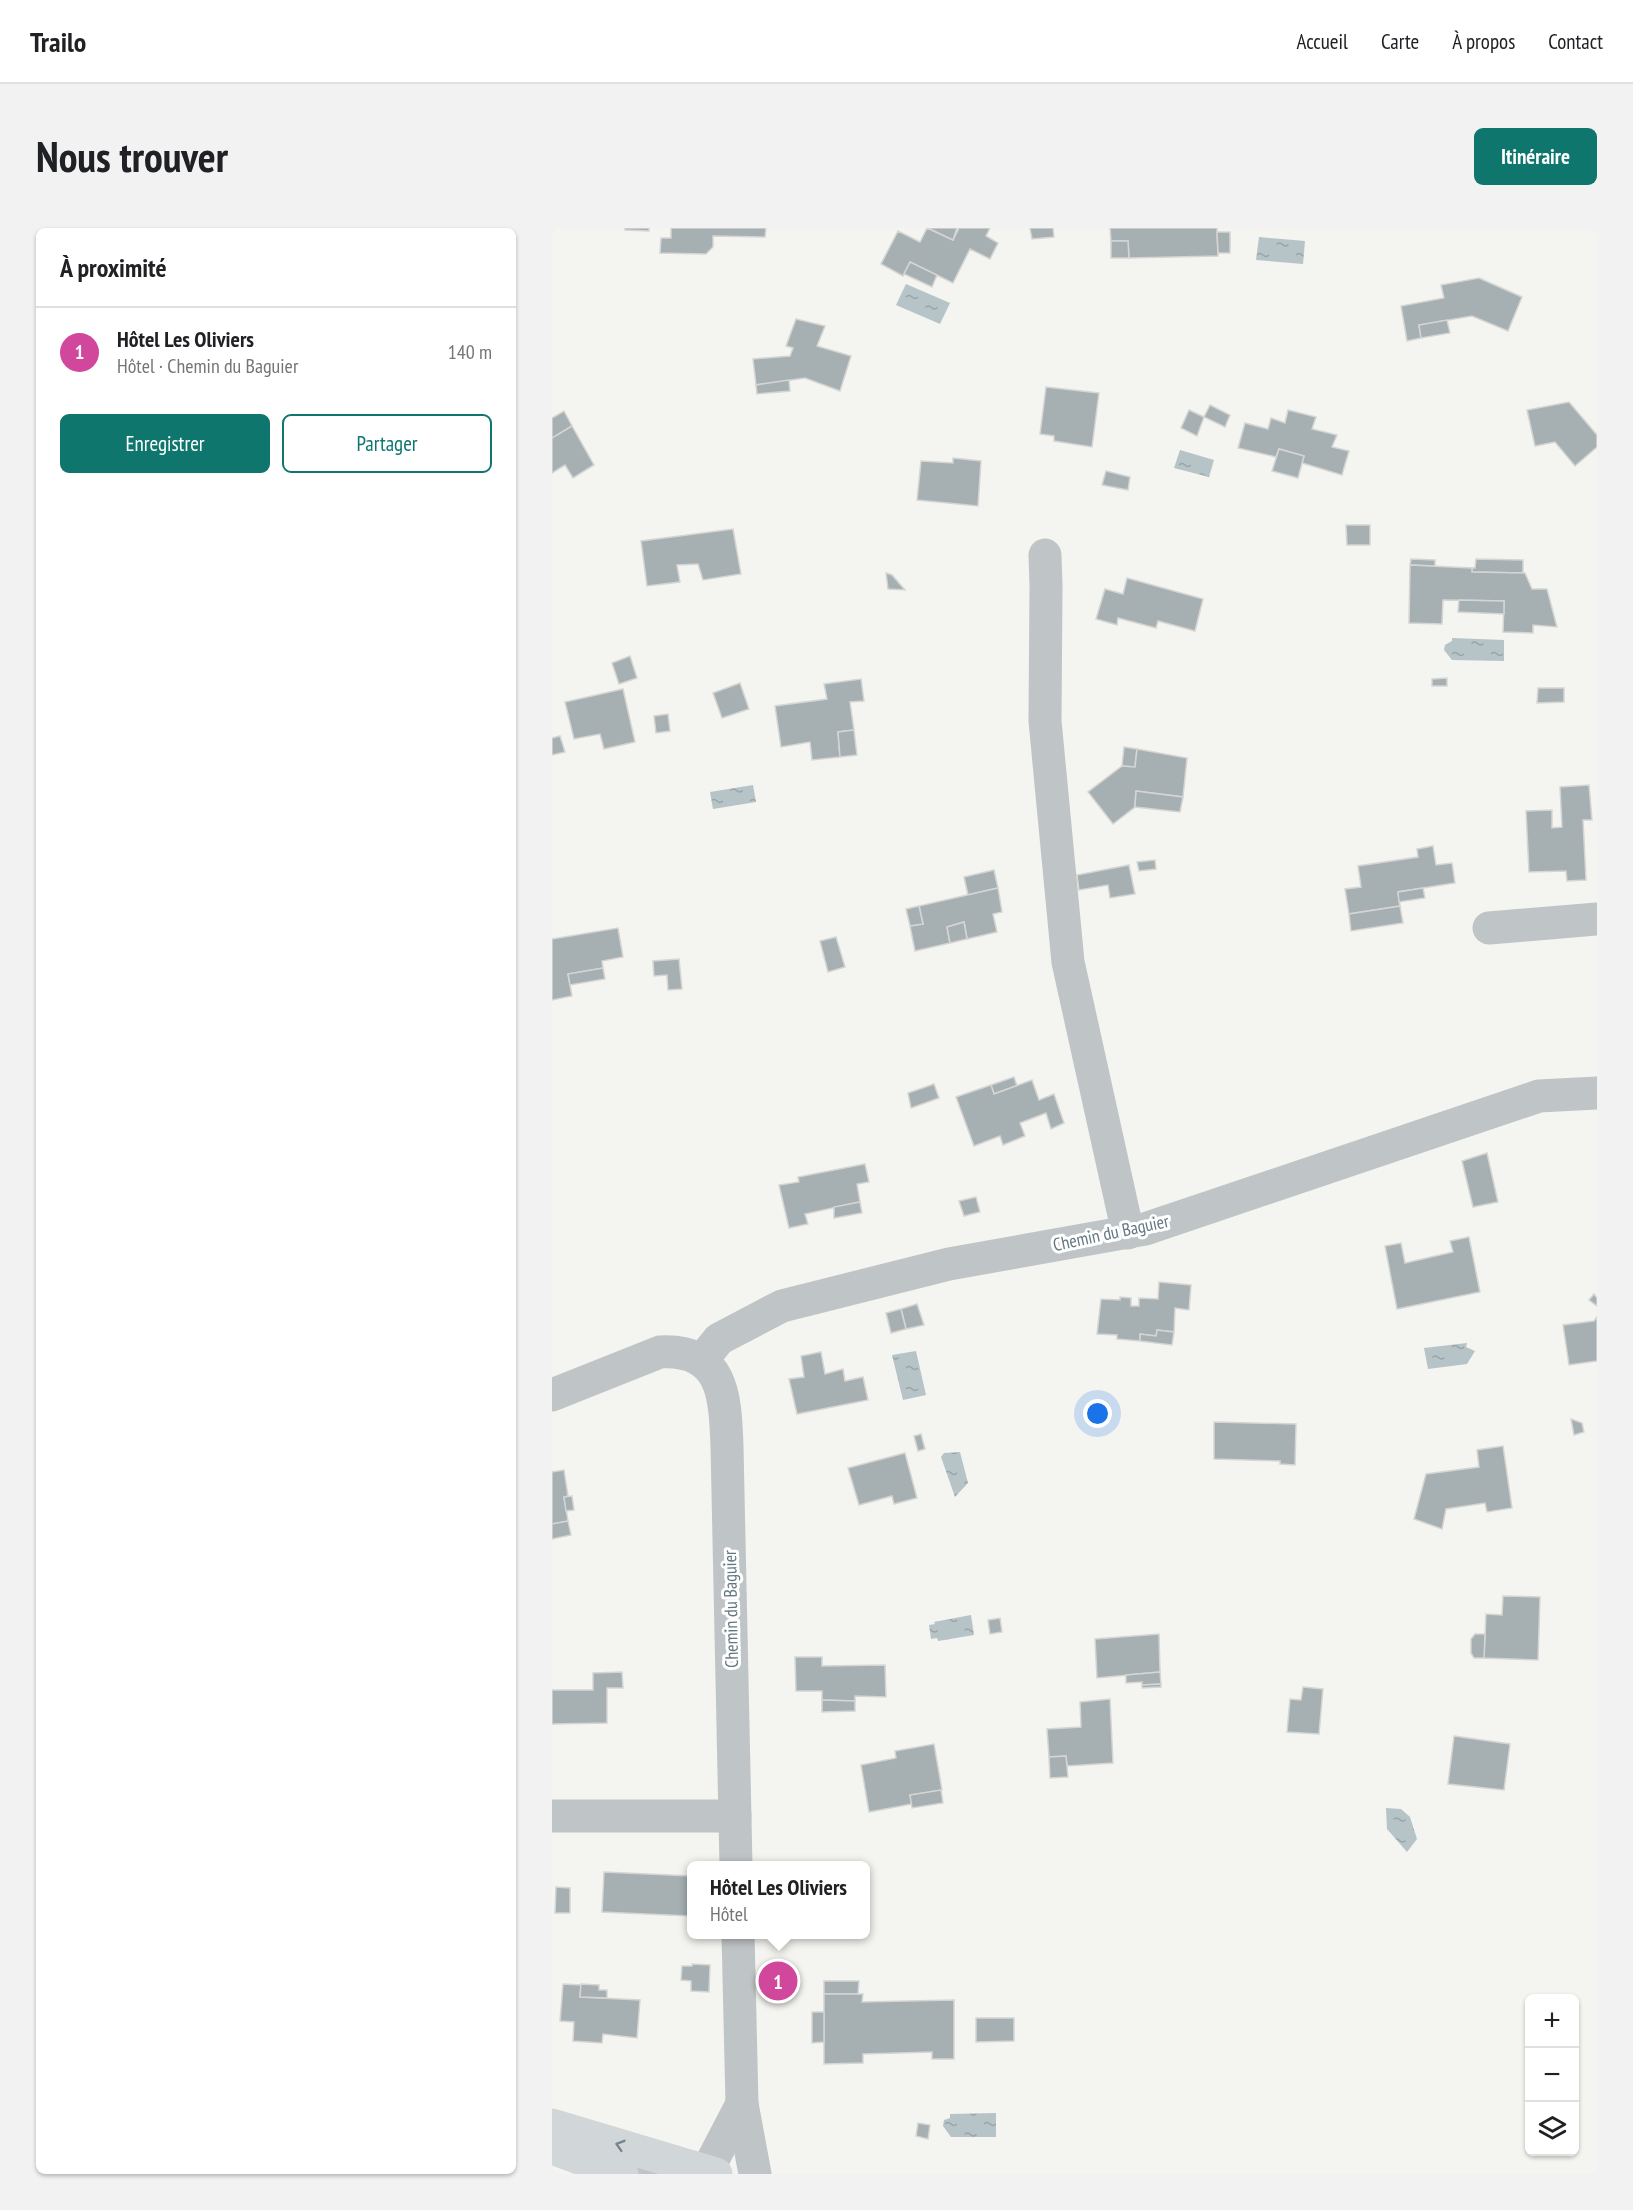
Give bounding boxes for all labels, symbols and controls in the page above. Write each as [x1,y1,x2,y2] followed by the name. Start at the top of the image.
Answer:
[30,23,86,60] text: Trailo
[1296,28,1348,55] text: Accueil
[1381,28,1419,55] text: Carte
[1452,28,1515,55] text: À propos
[1548,28,1603,55] text: Contact
[1474,128,1597,185] button: Itinéraire
[36,129,228,184] text: Nous trouver
[60,251,167,284] text: À proximité
[117,325,254,353] text: Hôtel Les Oliviers
[75,339,84,365] text: 1
[448,339,492,365] text: 140 m
[117,353,298,379] text: Hôtel · Chemin du Baguier
[60,414,270,473] button: Enregistrer
[282,414,492,473] button: Partager
[1051,1209,1171,1256] street label: Chemin du Baguier
[1083,1399,1112,1428] your location
[718,1550,743,1668] street label: Chemin du Baguier
[687,1861,870,1939] popup
[710,1873,847,1901] text: Hôtel Les Oliviers
[710,1901,748,1927] text: Hôtel
[758,1958,798,2004] pin: 1
[1525,1994,1579,2156] map controls
[1525,1994,1579,2048] button: +
[1525,2048,1579,2102] button: −
[1525,2102,1579,2156] button: layers
[615,2140,626,2152] one-way arrow

